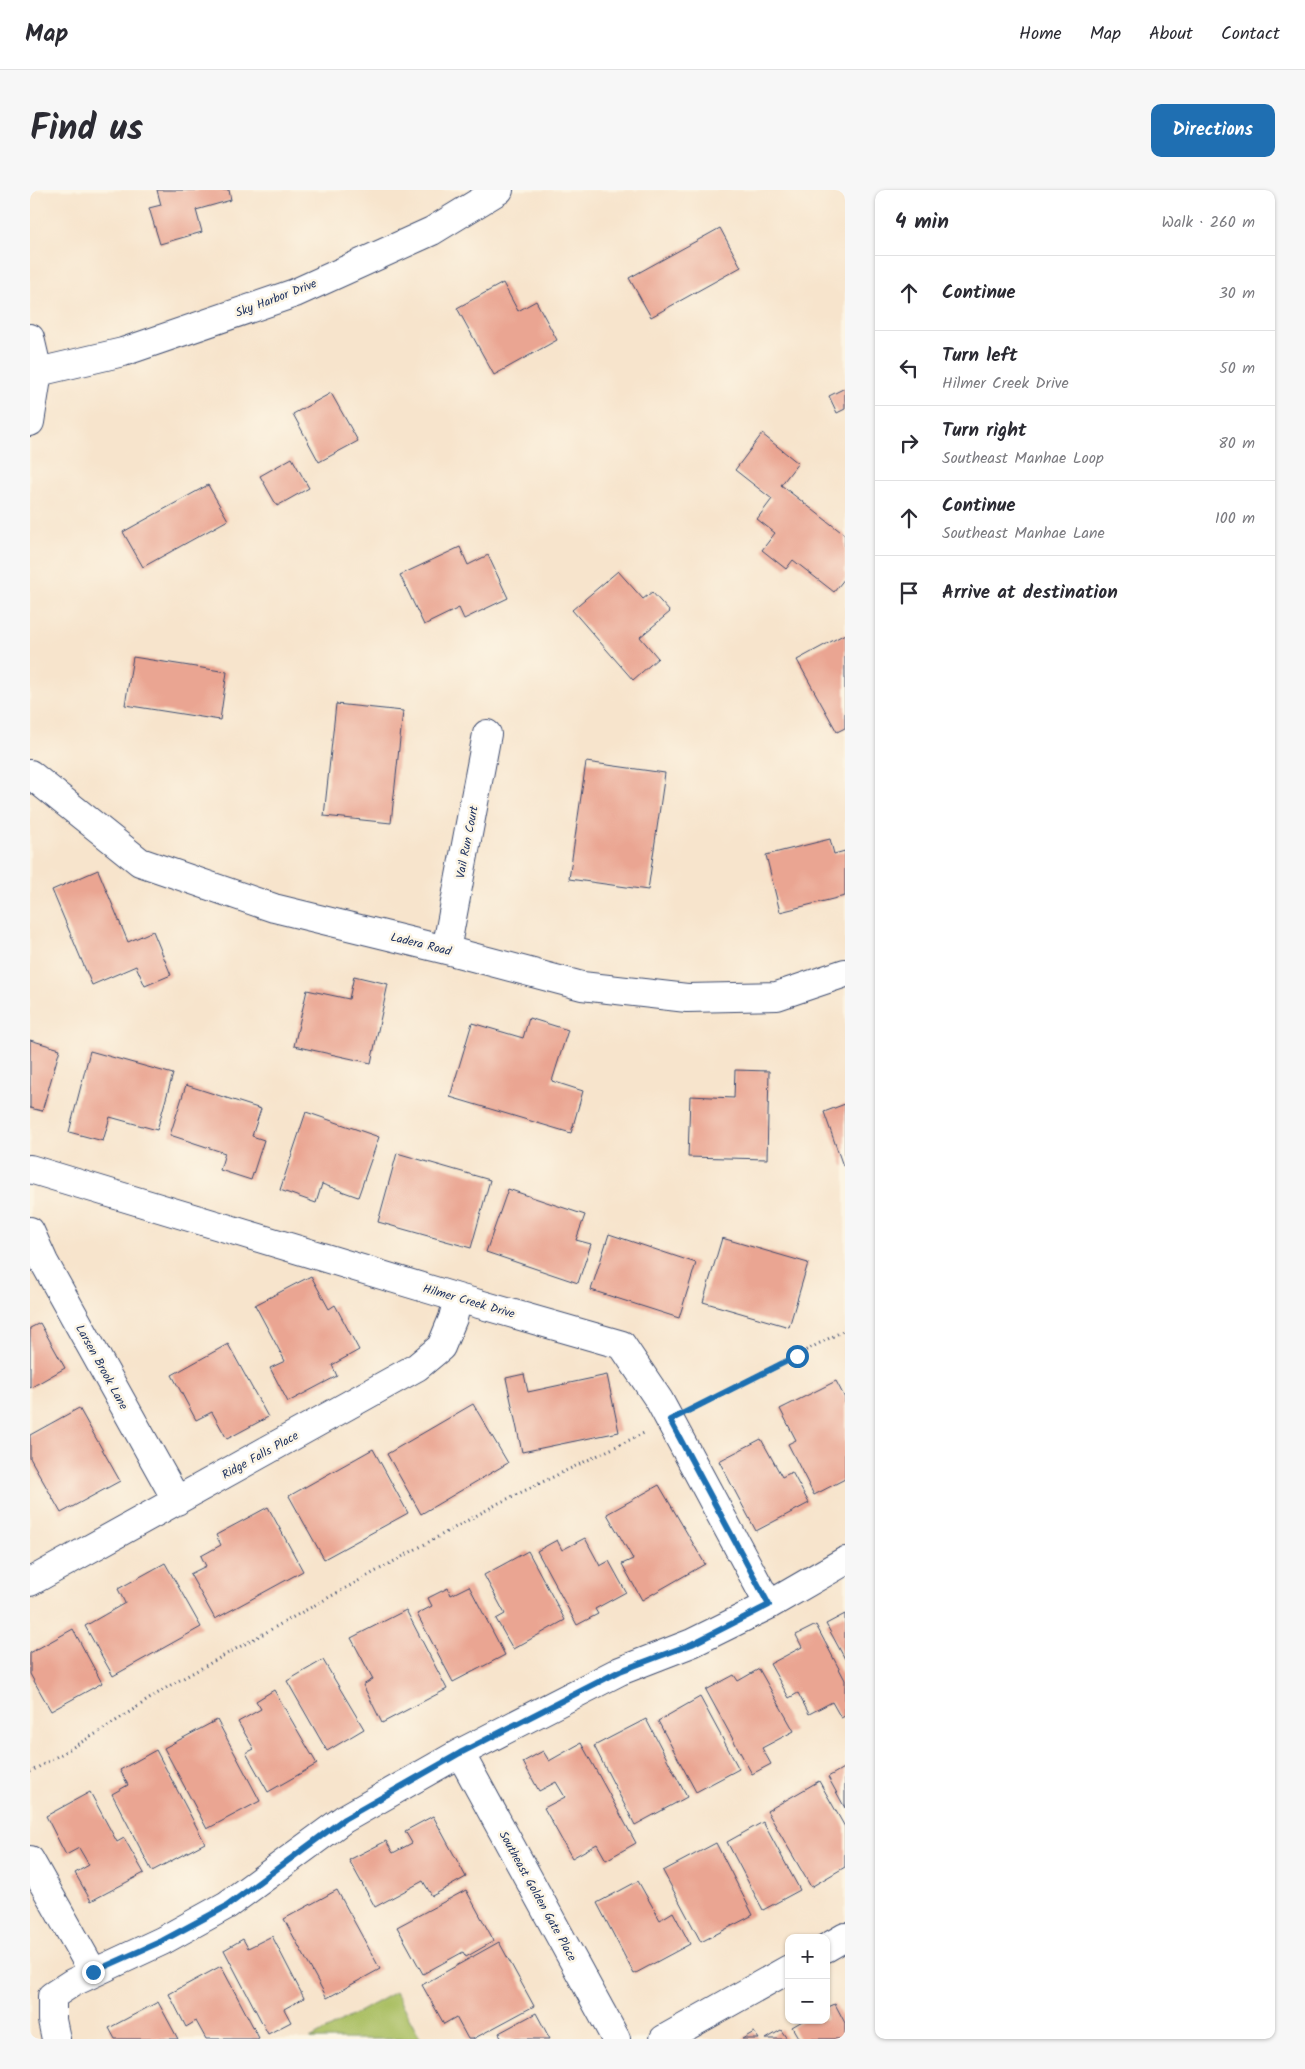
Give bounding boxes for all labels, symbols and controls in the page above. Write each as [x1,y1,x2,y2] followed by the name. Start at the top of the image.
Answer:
[25,15,68,54] text: Map
[1019,20,1062,49] text: Home
[1090,20,1121,49] text: Map
[1149,20,1193,49] text: About
[1221,20,1280,49] text: Contact
[30,102,143,158] text: Find us
[1151,104,1275,157] button: Directions
[895,206,949,239] text: 4 min
[1162,210,1255,235] text: Walk · 260 m
[233,274,320,323] street label: Sky Harbor Drive
[942,278,1015,308] text: Continue
[895,279,923,307] icon: ahead
[1219,281,1255,306] text: 30 m
[942,341,1017,371] text: Turn left
[895,354,923,382] icon: left
[1219,356,1255,381] text: 50 m
[942,371,1069,396] text: Hilmer Creek Drive
[942,416,1027,446] text: Turn right
[895,429,923,457] icon: right
[1218,431,1255,456] text: 80 m
[942,446,1104,471] text: Southeast Manhae Loop
[942,491,1015,521] text: Continue
[895,504,923,532] icon: ahead
[1215,506,1255,531] text: 100 m
[942,521,1105,546] text: Southeast Manhae Lane
[942,578,1118,608] text: Arrive at destination
[895,579,923,607] icon: arrive
[451,804,484,880] street label: Vail Run Court
[388,928,454,961] street label: Ladera Road
[421,1279,518,1324] street label: Hilmer Creek Drive
[70,1321,133,1414] street label: Larsen Brook Lane
[786,1345,809,1368] route start
[218,1426,303,1484] street label: Ridge Falls Place
[494,1828,582,1965] street label: Southeast Golden Gate Place
[785,1934,830,2024] map controls
[785,1934,830,1979] button: +
[82,1961,105,1984] route end
[785,1979,830,2024] button: −

